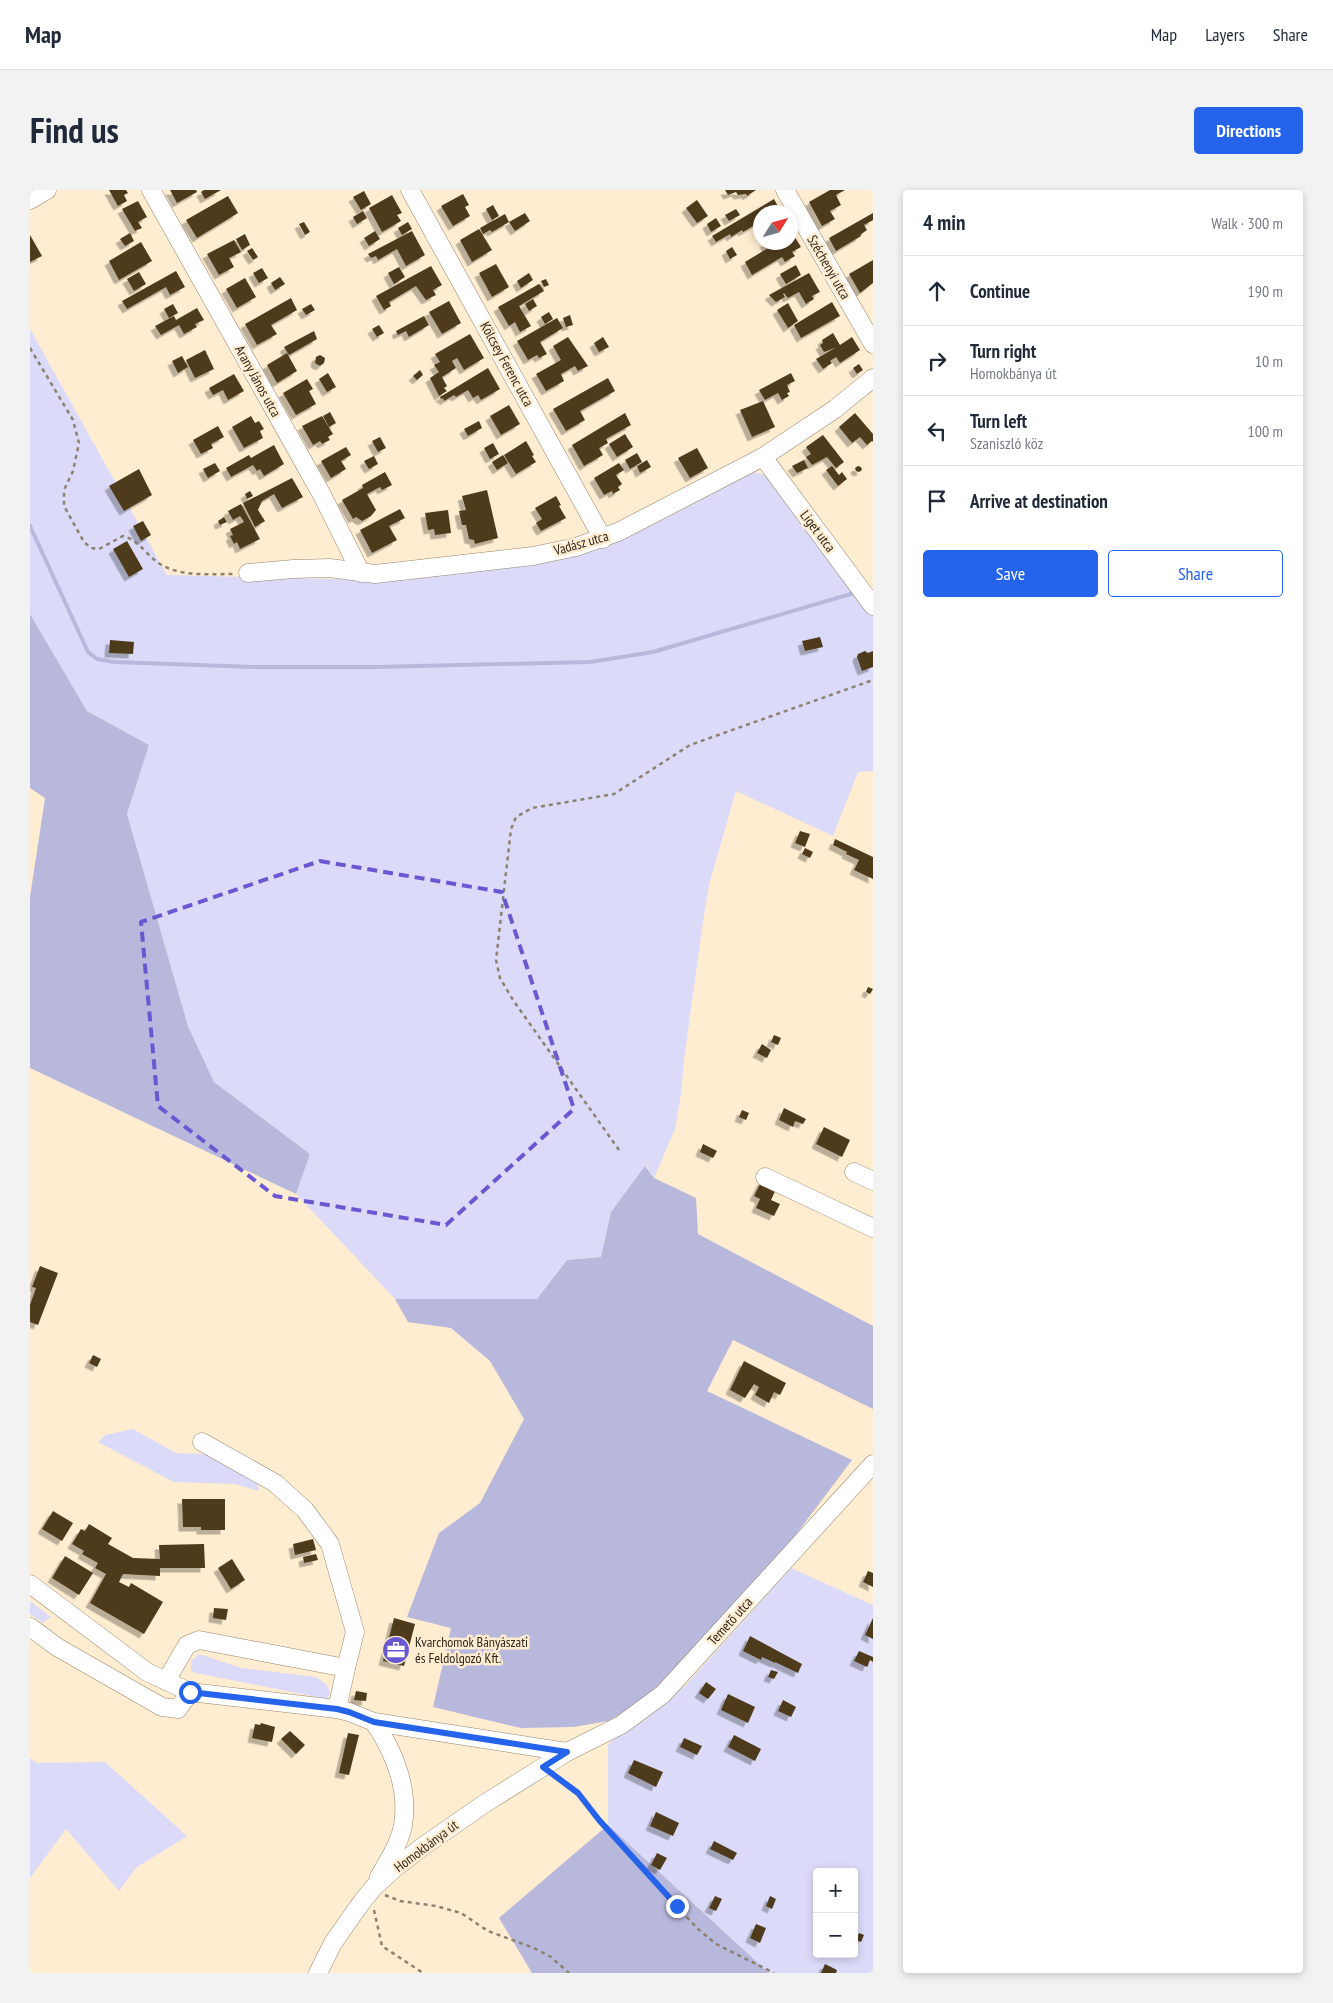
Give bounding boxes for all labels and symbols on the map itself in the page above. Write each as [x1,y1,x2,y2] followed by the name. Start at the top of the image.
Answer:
[753,205,798,250] north arrow
[803,232,855,302] street label: Széchenyi utca
[476,318,538,410] street label: Kölcsey Ferenc utca
[231,342,285,420] street label: Arany János utca
[796,506,840,556] street label: Liget utca
[551,527,610,560] street label: Vadász utca
[704,1593,756,1649] street label: Temető utca
[415,1633,528,1667] place label: Kvarchomok Bányászati és Feldolgozó Kft.
[381,1635,411,1665] office icon: Kvarchomok Bányászati és Feldolgozó Kft.
[179,1681,202,1704] route start
[390,1816,462,1876] street label: Homokbánya út
[666,1895,689,1918] route end

